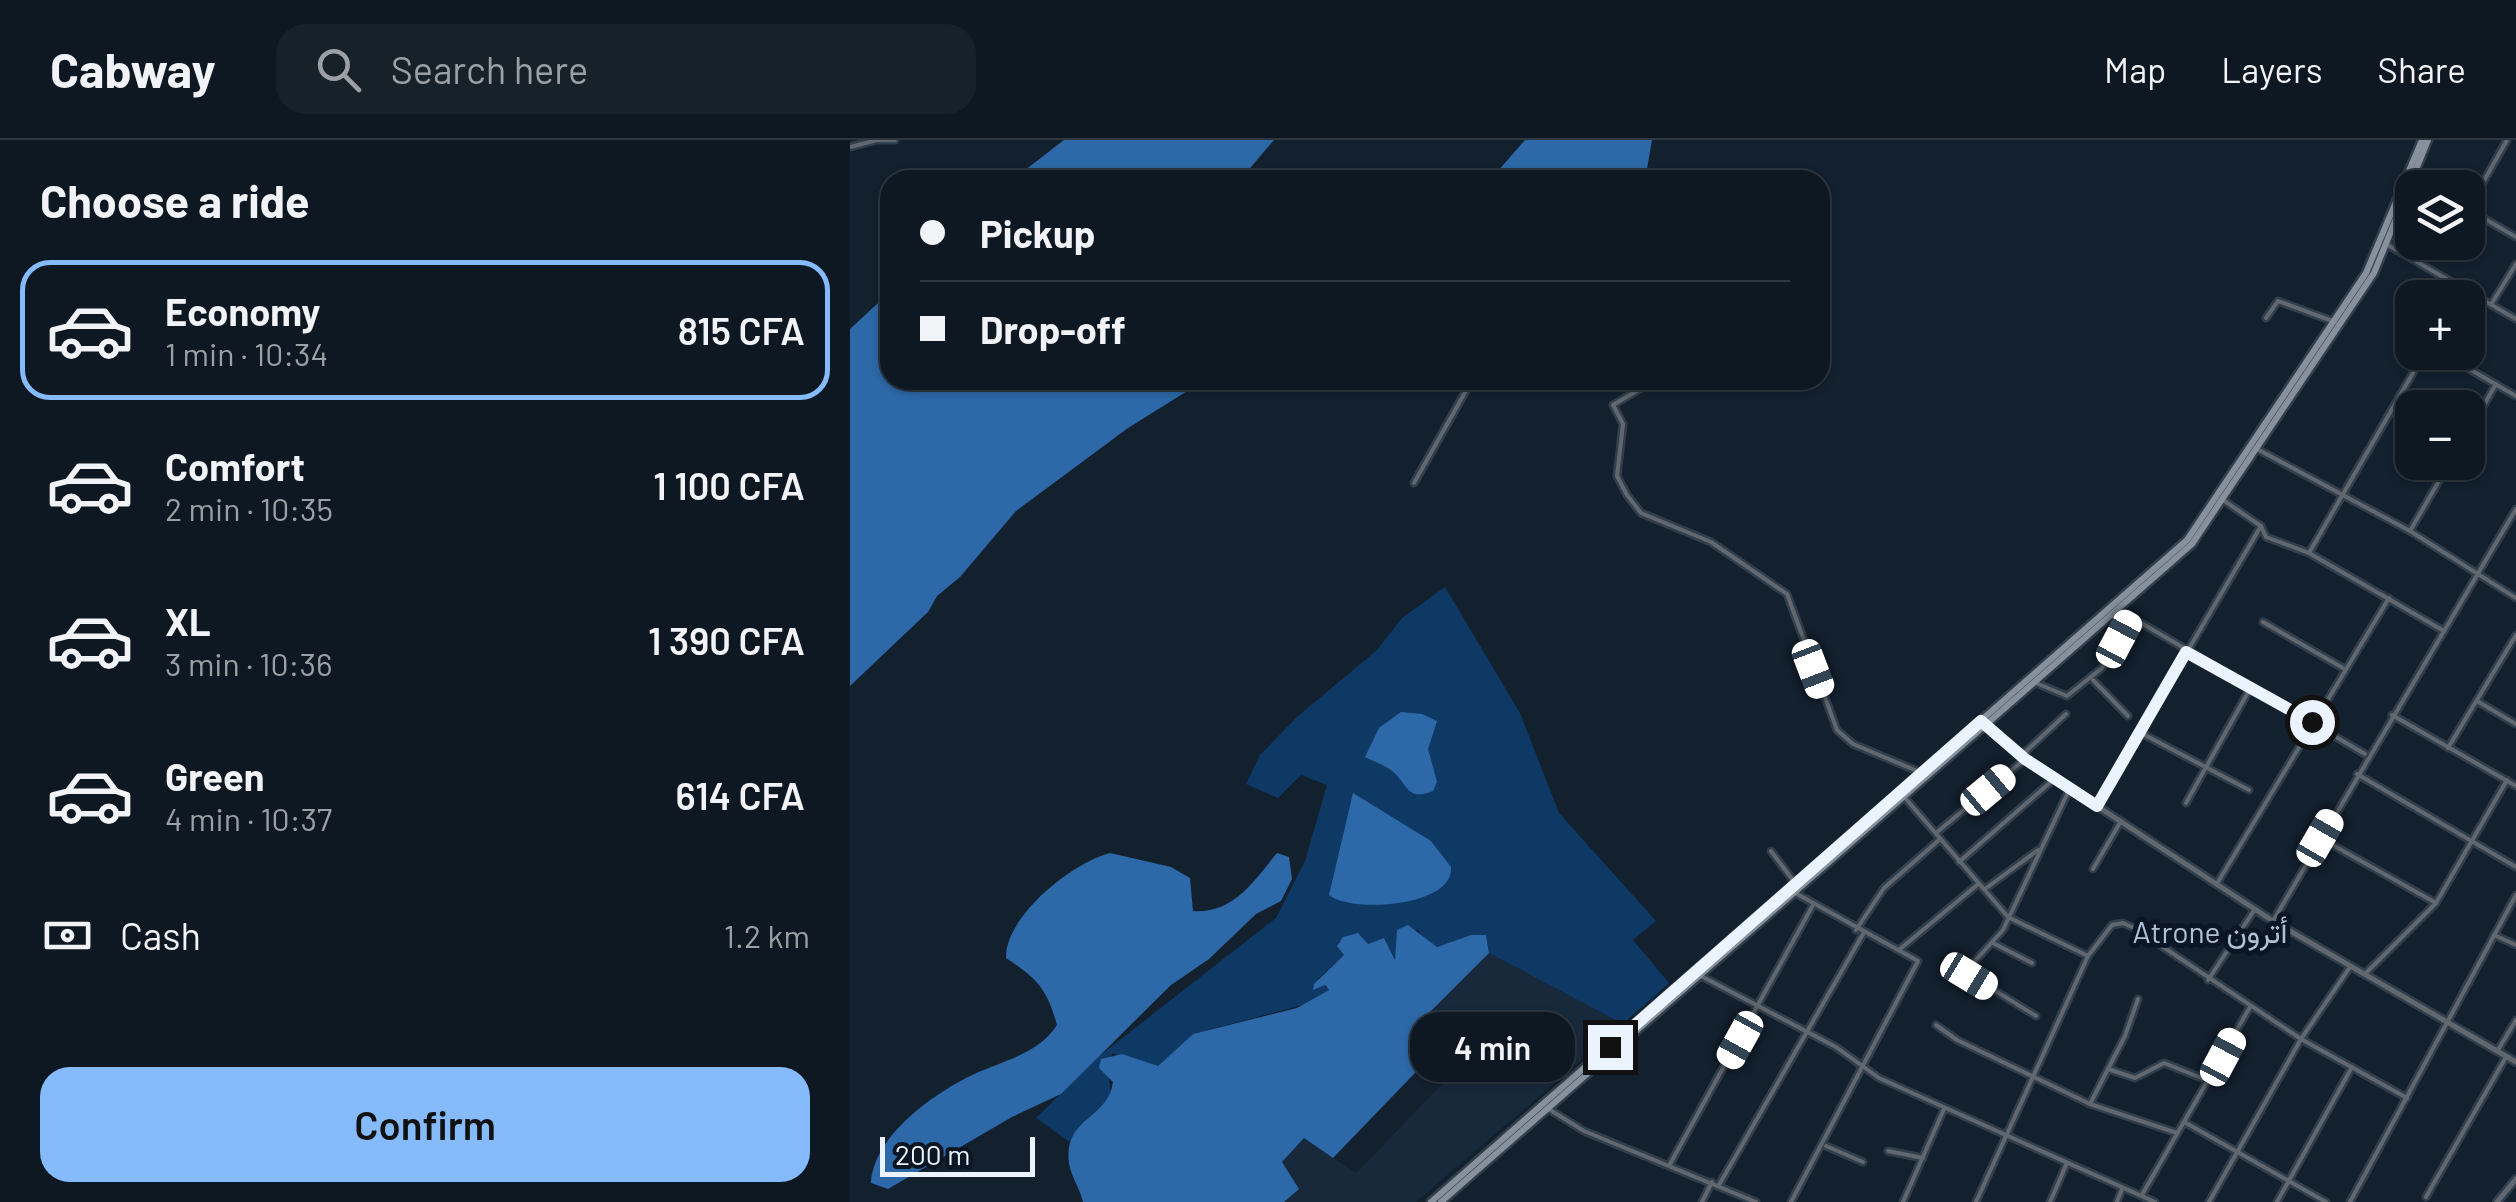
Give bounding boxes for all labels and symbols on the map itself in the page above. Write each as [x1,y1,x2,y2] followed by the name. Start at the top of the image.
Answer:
[2092,605,2146,673] car
[1788,636,1838,702] car
[2290,700,2335,745] route start
[1955,759,2021,821] car
[2292,805,2348,871] car
[2133,913,2287,951] district label: Atrone أترون
[1936,948,2002,1004] car
[1712,1006,1768,1074] car
[1410,1012,1575,1082] callout: 4 min
[2196,1023,2250,1091] car
[1588,1025,1633,1070] route end
[880,1132,1035,1176] scale bar

